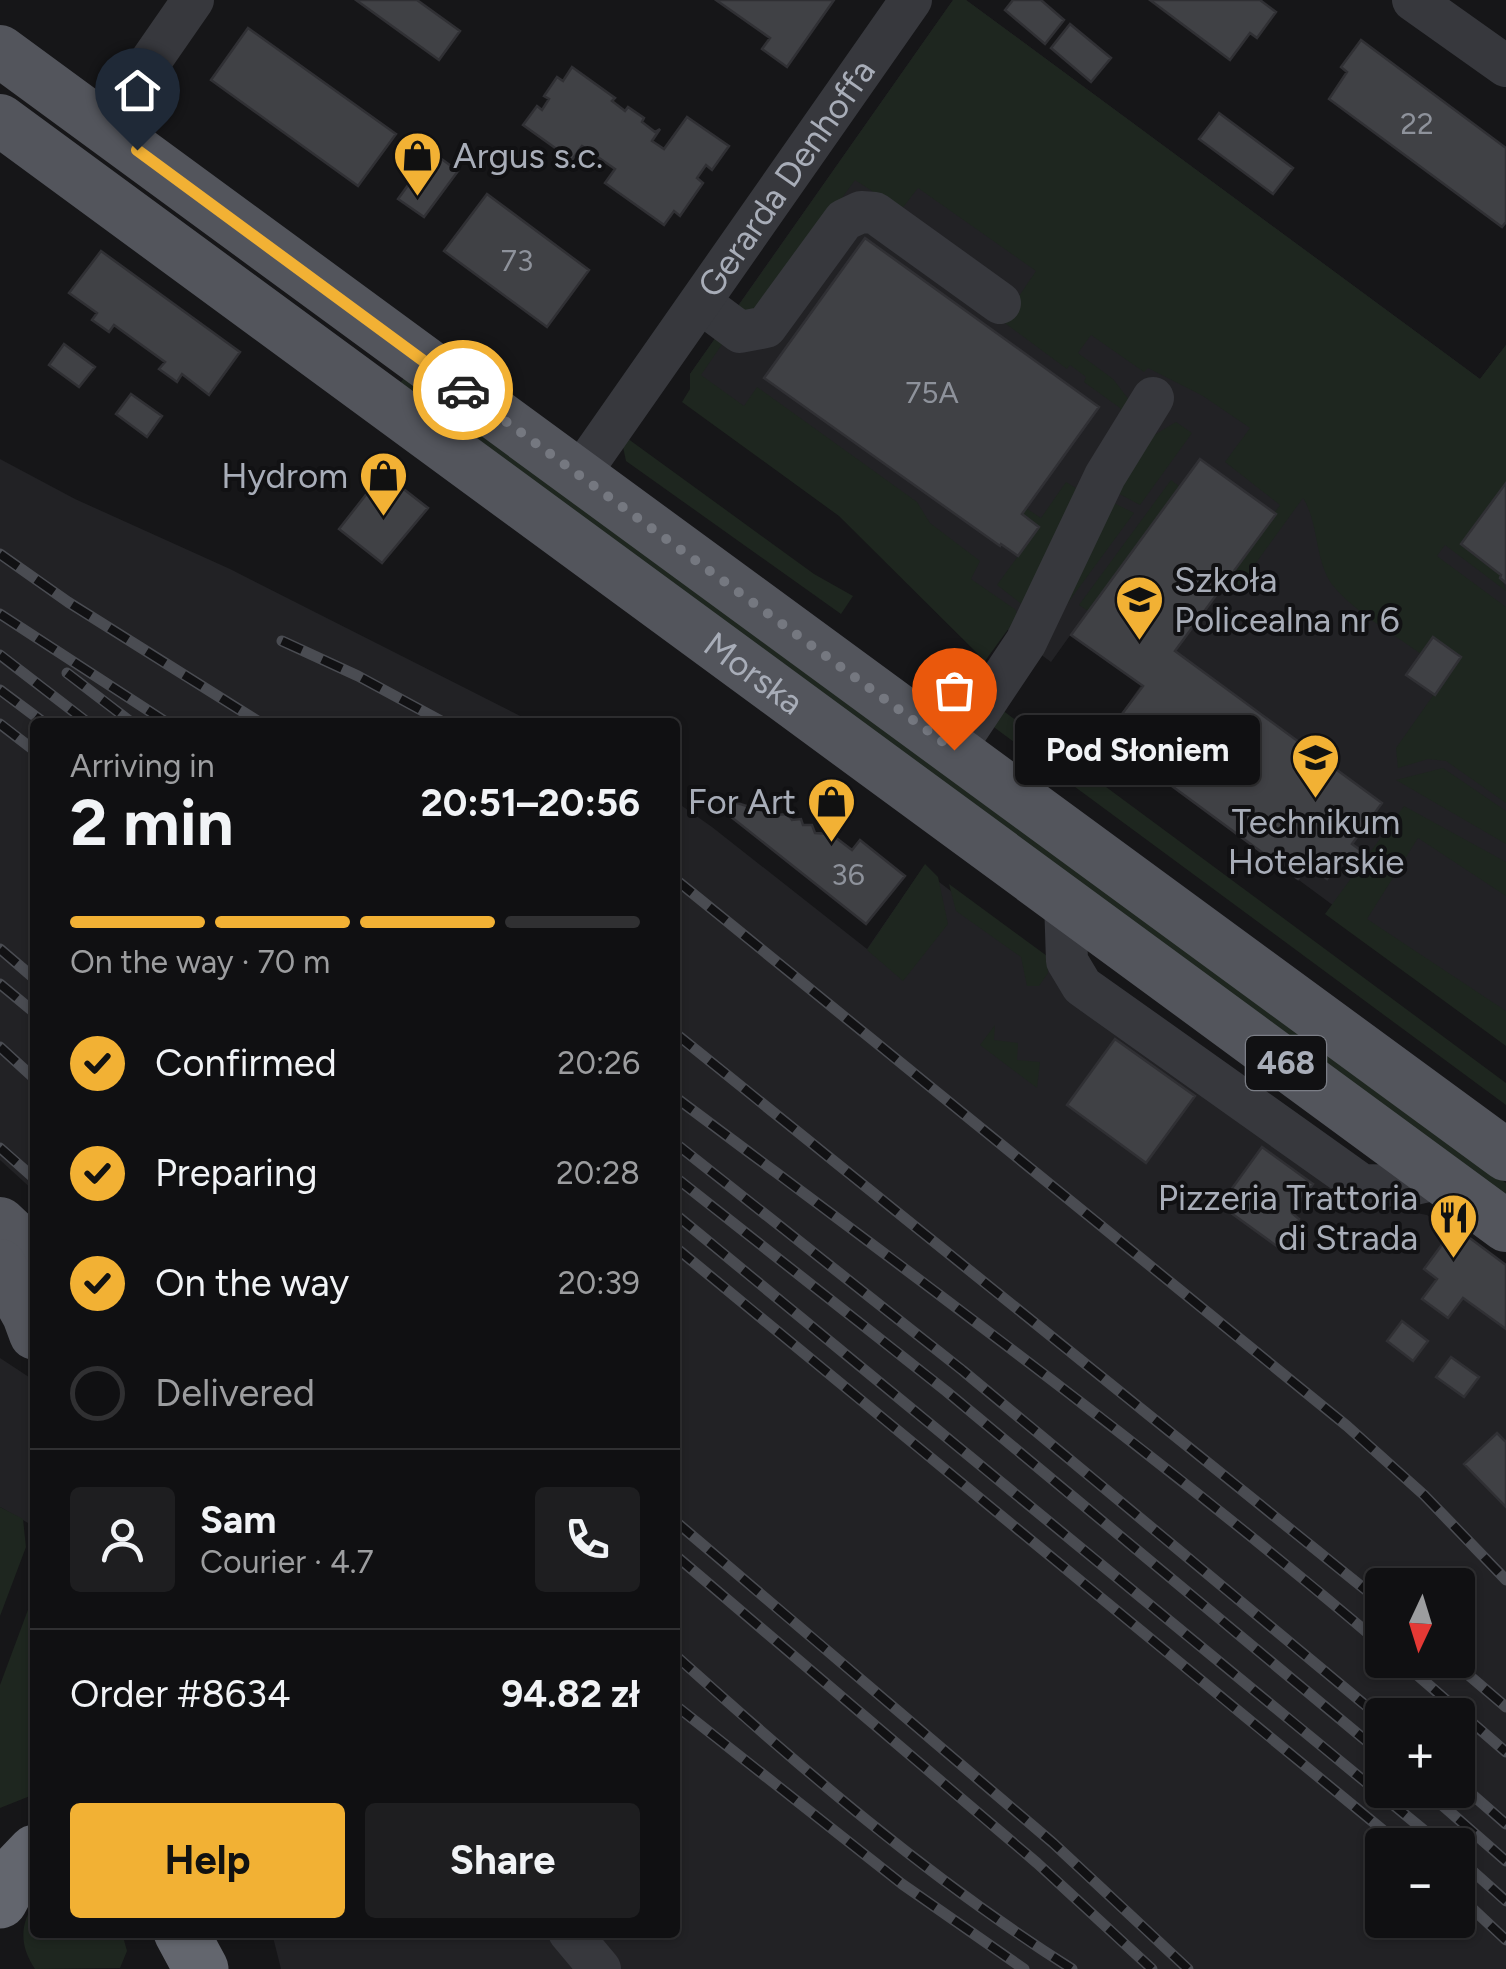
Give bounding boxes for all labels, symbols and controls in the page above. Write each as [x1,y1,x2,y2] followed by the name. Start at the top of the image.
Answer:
[95,48,180,151] pin
[689,51,884,305] street label: Gerarda Denhoffa
[110,63,165,118] icon: home
[1400,105,1434,142] house number: 22
[392,130,444,198] shop icon: Argus s.c.
[453,135,603,177] place label: Argus s.c.
[501,242,533,279] house number: 73
[413,340,513,440] courier
[436,363,491,418] icon: car
[905,374,960,411] house number: 75A
[357,450,409,518] shop icon: Hydrom
[221,455,348,497] place label: Hydrom
[1174,559,1399,641] place label: Szkoła Policealna nr 6
[1113,574,1165,642] school or university icon: Szkoła Policealna nr 6
[696,623,811,724] street label: Morska
[912,648,997,751] pin
[927,663,982,718] icon: bag
[1014,715,1259,785] callout: Pod Słoniem
[1046,731,1229,769] text: Pod Słoniem
[1290,732,1342,800] school or university icon: Technikum Hotelarskie
[70,747,215,785] text: Arriving in
[805,776,857,844] shop icon: For Art
[421,780,640,826] text: 20:51–20:56
[688,781,796,823] place label: For Art
[70,783,234,861] text: 2 min
[1228,801,1404,883] place label: Technikum Hotelarskie
[831,856,865,893] house number: 36
[70,943,330,981] text: On the way · 70 m
[70,1036,125,1091] icon: check
[1246,1036,1326,1090] road number: 468
[155,1040,337,1086] text: Confirmed
[558,1044,640,1082] text: 20:26
[70,1146,125,1201] icon: check
[155,1150,317,1196] text: Preparing
[556,1154,640,1192] text: 20:28
[1158,1177,1418,1259] place label: Pizzeria Trattoria di Strada
[1427,1192,1479,1260] restaurant icon: Pizzeria Trattoria di Strada
[70,1256,125,1311] icon: check
[155,1260,349,1306] text: On the way
[558,1264,640,1302] text: 20:39
[155,1370,315,1416] text: Delivered
[70,1487,175,1592] button: person
[535,1487,640,1592] button: phone
[200,1497,276,1543] text: Sam
[200,1543,374,1581] text: Courier · 4.7
[1365,1568,1475,1678] north arrow
[1365,1568,1475,1938] map controls
[70,1671,291,1717] text: Order #8634
[501,1671,640,1717] text: 94.82 zł
[1365,1698,1475,1808] button: +
[70,1803,345,1918] button: Help
[365,1803,640,1918] button: Share
[1365,1828,1475,1938] button: −

